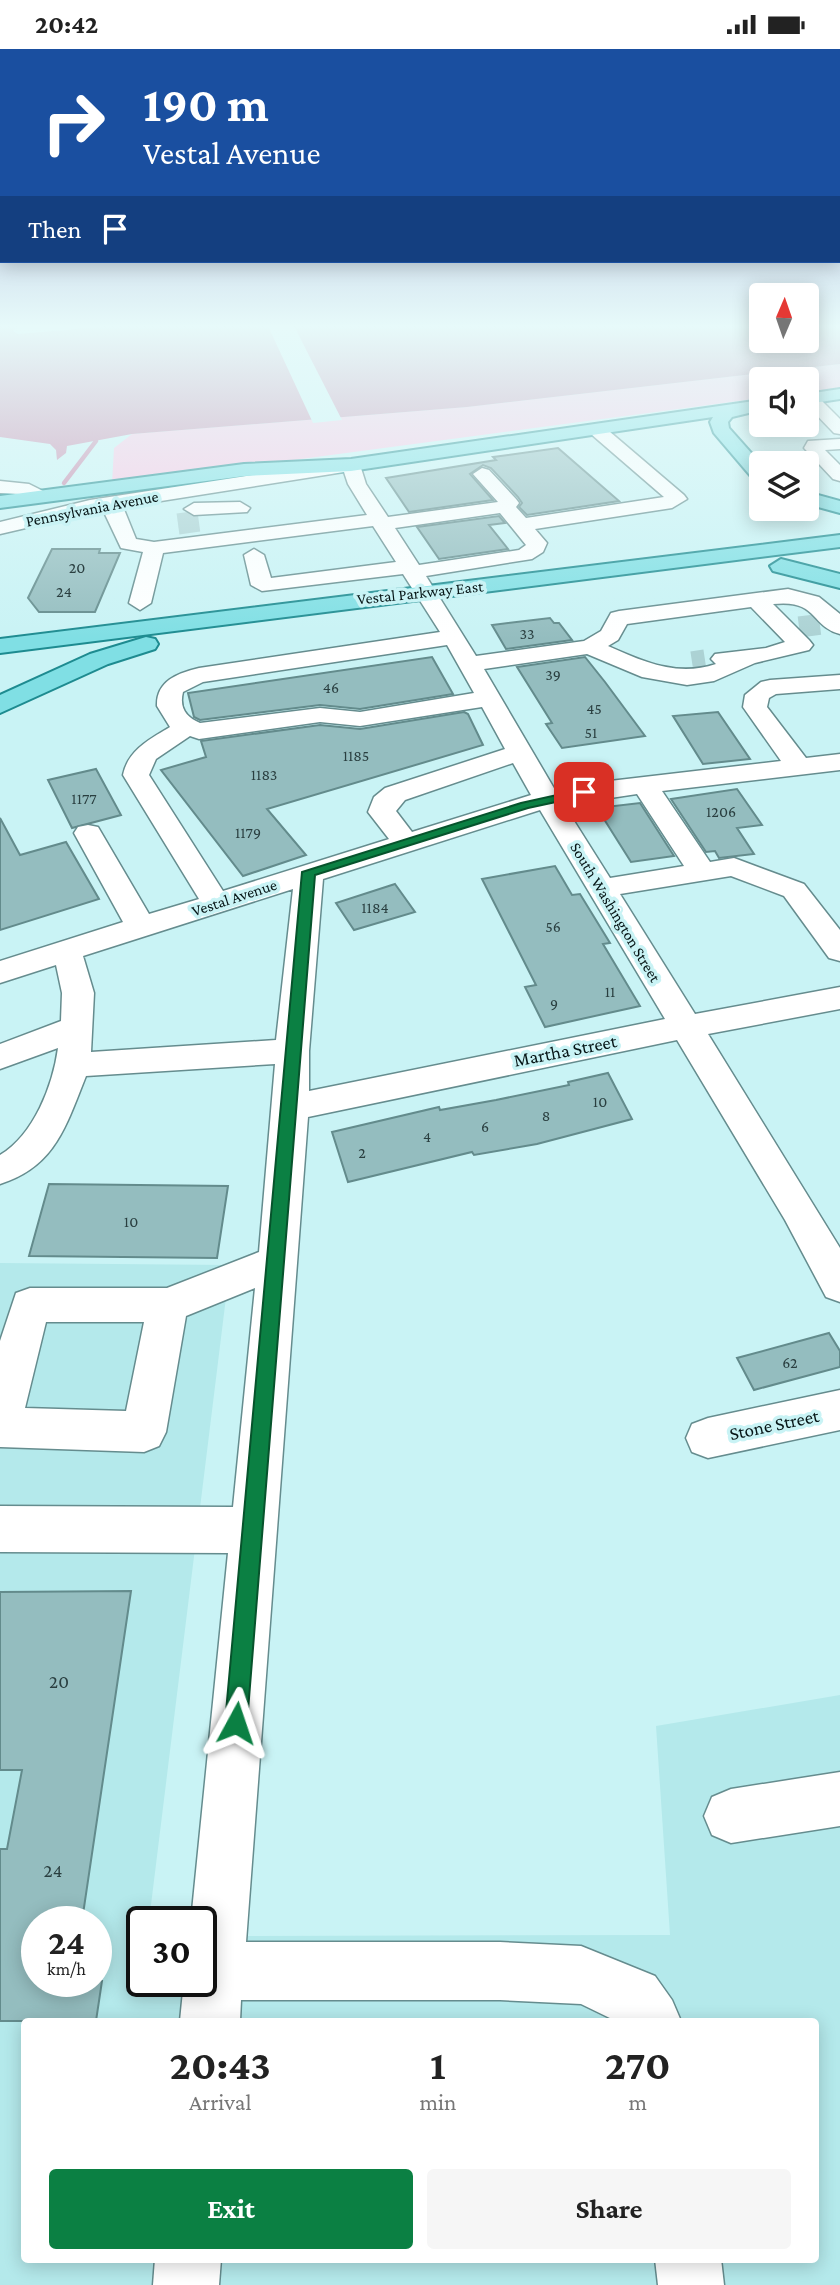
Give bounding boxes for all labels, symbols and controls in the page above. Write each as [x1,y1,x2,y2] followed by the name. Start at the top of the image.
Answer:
[35,10,98,39] text: 20:42
[28,77,119,168] icon: right
[143,77,269,132] text: 190 m
[143,135,320,171] text: Vestal Avenue
[96,210,134,248] icon: arrive
[28,215,82,244] text: Then
[749,283,819,353] north arrow
[749,283,819,521] map controls
[749,367,819,437] button: sound
[749,451,819,521] button: layers
[24,487,160,531] street label: Pennsylvania Avenue
[69,559,85,576] house number: 20
[356,577,485,609] street label: Vestal Parkway East
[56,583,72,600] house number: 24
[519,625,535,642] house number: 33
[545,666,561,683] house number: 39
[323,679,339,696] house number: 46
[586,700,602,717] house number: 45
[585,724,597,741] house number: 51
[343,747,369,764] house number: 1185
[554,762,614,822] pin
[251,766,277,783] house number: 1183
[565,773,603,811] icon: arrive
[71,790,97,807] house number: 1177
[706,803,736,820] house number: 1206
[235,824,261,841] house number: 1179
[566,839,664,986] street label: South Washington Street
[189,876,279,919] street label: Vestal Avenue
[361,899,389,916] house number: 1184
[545,918,561,935] house number: 56
[605,983,615,1000] house number: 11
[550,995,558,1012] house number: 9
[512,1030,619,1071] street label: Martha Street
[593,1093,607,1110] house number: 10
[542,1107,550,1124] house number: 8
[481,1118,489,1135] house number: 6
[423,1128,431,1145] house number: 4
[358,1144,366,1161] house number: 2
[124,1213,138,1230] house number: 10
[782,1354,798,1371] house number: 62
[727,1405,822,1444] street label: Stone Street
[49,1671,69,1692] house number: 20
[199,1686,273,1760] position arrow
[44,1860,62,1881] house number: 24
[126,1906,217,1997] speed limit sign: 30
[48,1923,85,1962] text: 24
[47,1959,86,1979] text: km/h
[170,2041,271,2088] text: 20:43
[430,2041,446,2088] text: 1
[605,2041,670,2088] text: 270
[189,2089,252,2115] text: Arrival
[419,2089,456,2115] text: min
[628,2089,647,2115] text: m
[49,2169,413,2249] button: Exit
[427,2169,791,2249] button: Share

